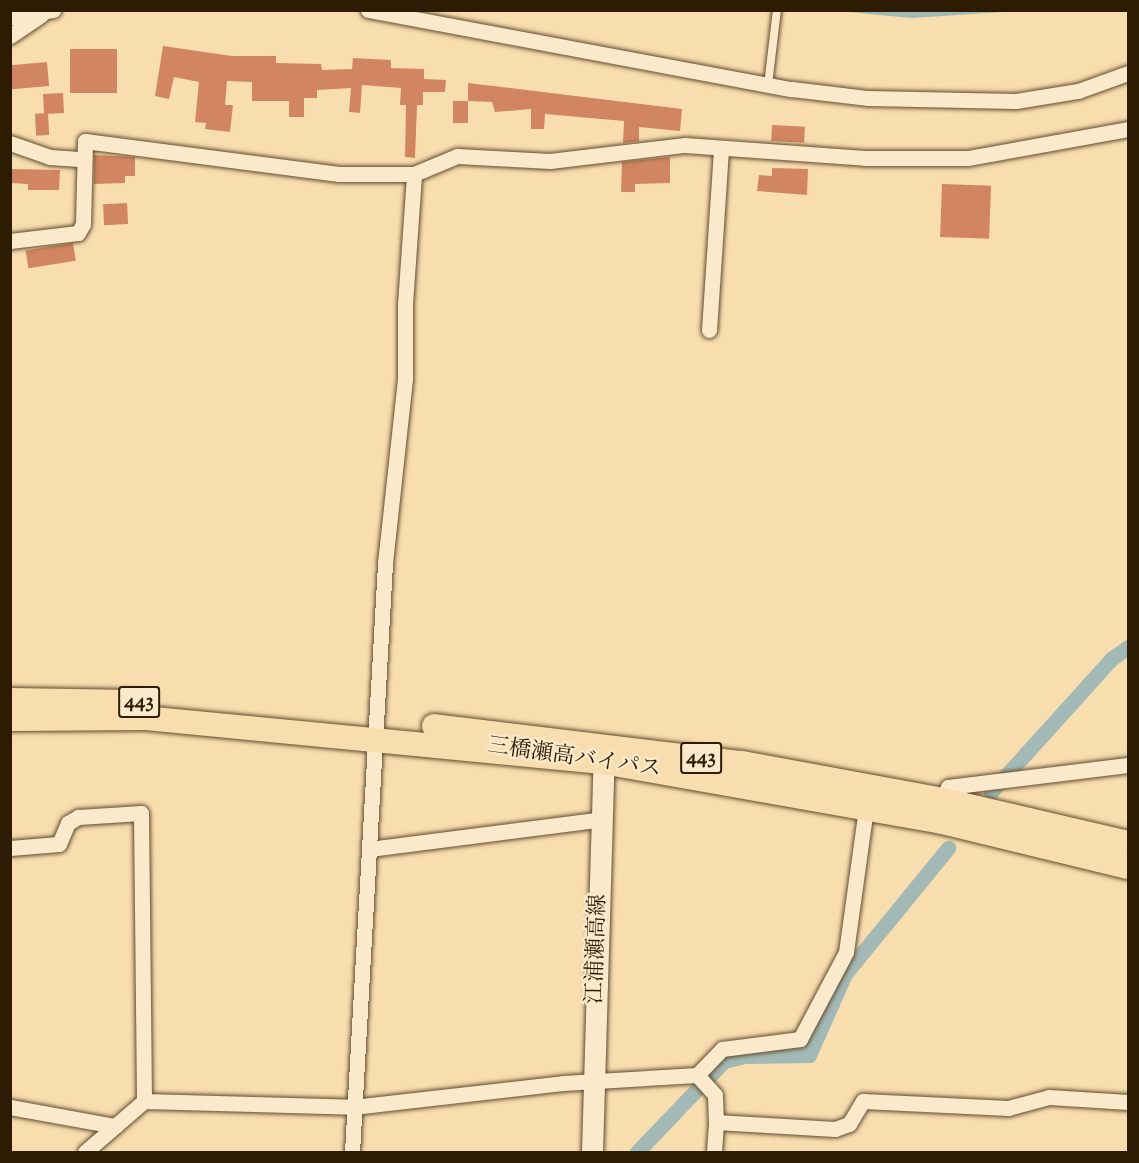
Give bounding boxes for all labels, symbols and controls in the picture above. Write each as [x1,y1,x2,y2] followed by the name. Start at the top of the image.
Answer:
[118,684,160,720] road number: 443
[485,734,663,784] street label: 三橋瀬高バイパス
[680,740,722,776] road number: 443
[583,894,613,1004] street label: 江浦瀬高線

